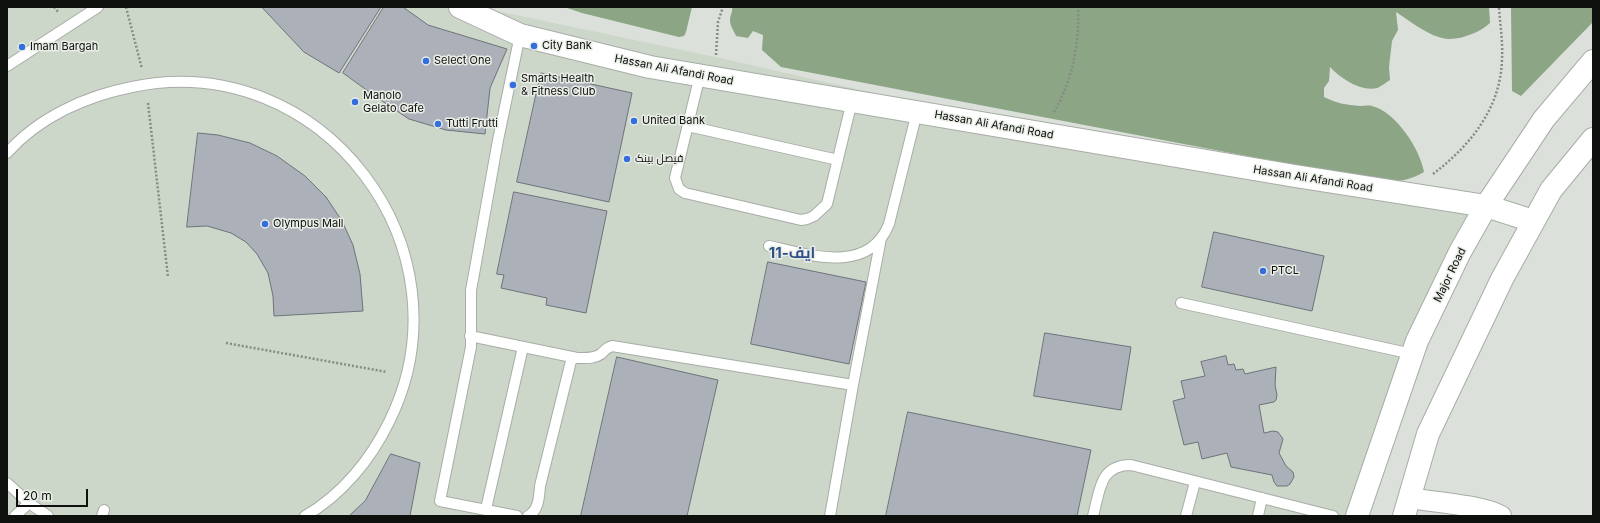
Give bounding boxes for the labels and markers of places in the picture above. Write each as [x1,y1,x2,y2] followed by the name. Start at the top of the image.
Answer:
[542,39,592,53] place label: City Bank
[30,40,98,54] place label: Imam Bargah
[529,41,539,51] marker: City Bank
[17,42,27,52] marker: Imam Bargah
[434,54,491,68] place label: Select One
[421,56,431,66] marker: Select One
[521,72,595,98] place label: Smarts Health & Fitness Club
[508,80,518,90] marker: Smarts Health & Fitness Club
[363,89,424,115] place label: Manolo Gelato Cafe
[350,97,360,107] marker: Manolo Gelato Cafe
[642,114,705,128] place label: United Bank
[629,116,639,126] marker: United Bank
[446,117,498,131] place label: Tutti Frutti
[433,119,443,129] marker: Tutti Frutti
[635,152,683,166] place label: فیصل بینک
[622,154,632,164] marker: فیصل بینک
[273,217,344,231] place label: Olympus Mall
[260,219,270,229] marker: Olympus Mall
[1271,264,1299,278] place label: PTCL
[1258,266,1268,276] marker: PTCL

